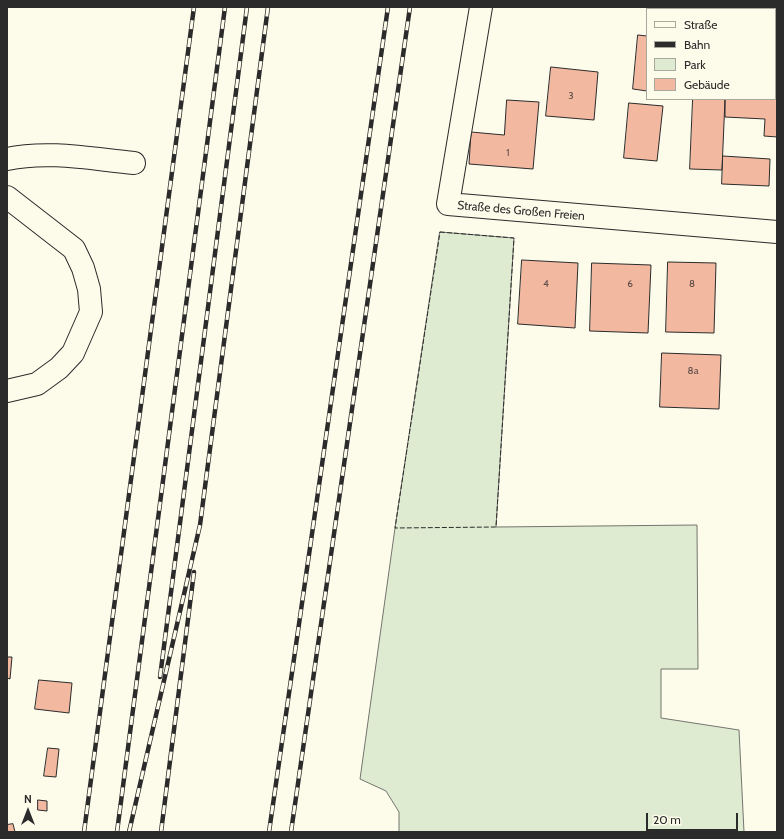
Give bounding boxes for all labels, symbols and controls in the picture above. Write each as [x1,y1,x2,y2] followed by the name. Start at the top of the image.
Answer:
[646,8,776,100] legend
[684,17,717,32] text: Straße
[684,37,710,52] text: Bahn
[684,57,706,72] text: Park
[684,77,730,92] text: Gebäude
[568,90,574,102] house number: 3
[506,147,510,159] house number: 1
[457,198,585,224] street label: Straße des Großen Freien
[543,278,549,290] house number: 4
[627,278,633,290] house number: 6
[689,278,695,290] house number: 8
[688,365,698,377] house number: 8a
[8,791,48,831] north arrow
[24,792,32,806] text: N
[648,805,740,831] scale bar
[653,812,681,827] text: 20 m

